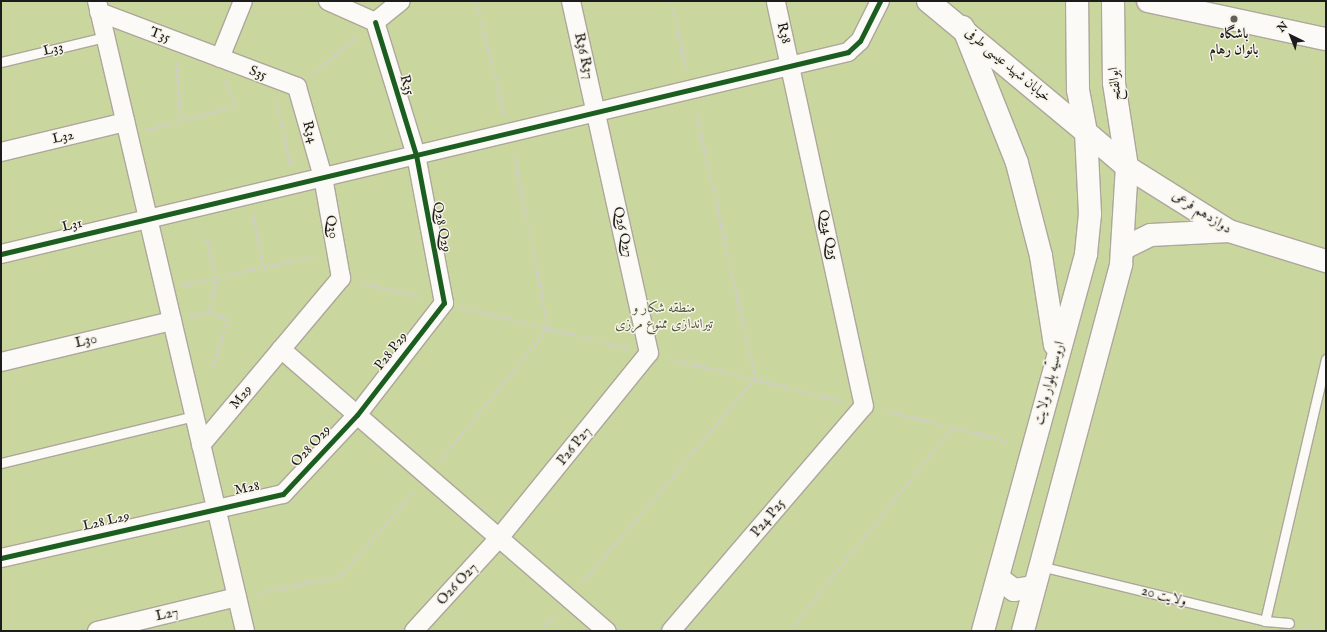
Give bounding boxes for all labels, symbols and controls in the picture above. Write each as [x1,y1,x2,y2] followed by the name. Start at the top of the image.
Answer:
[1229,14,1239,24] marker: باشگاه بانوان رهام
[1271,16,1311,56] north arrow
[1275,19,1291,36] text: N
[773,21,795,45] street label: R38
[147,23,173,47] street label: T35
[962,24,1054,106] street label: خیابان شهید عیسی طرفی
[1210,26,1258,58] place label: باشگاه بانوان رهام
[571,31,597,81] street label: R36 R37
[41,39,65,59] street label: L33
[247,62,269,84] street label: S35
[1105,66,1125,102] street label: ابوالفتح
[396,73,418,97] street label: R35
[299,119,321,145] street label: R34
[51,126,75,148] street label: L32
[1169,187,1235,237] street label: دوازدهم فرعی
[429,200,455,254] street label: Q28 Q29
[609,205,637,259] street label: Q26 Q27
[814,208,842,262] street label: Q24 Q25
[60,214,84,236] street label: L31
[322,214,342,240] street label: Q30
[615,300,713,332] park label: منطقه شکار و تیراندازی ممنوع مرزی
[371,328,411,374] street label: P28 P29
[73,330,99,352] street label: L30
[1030,339,1068,427] street label: اروسیّه بلوار ولایت
[226,382,256,412] street label: M29
[287,422,335,470] street label: O28 O29
[553,423,595,469] street label: P26 P27
[233,477,261,499] street label: M28
[747,496,789,540] street label: P24 P25
[81,507,131,535] street label: L28 L29
[433,559,481,609] street label: O26 O27
[1140,582,1188,610] street label: ولایت 20
[154,603,180,625] street label: L27

